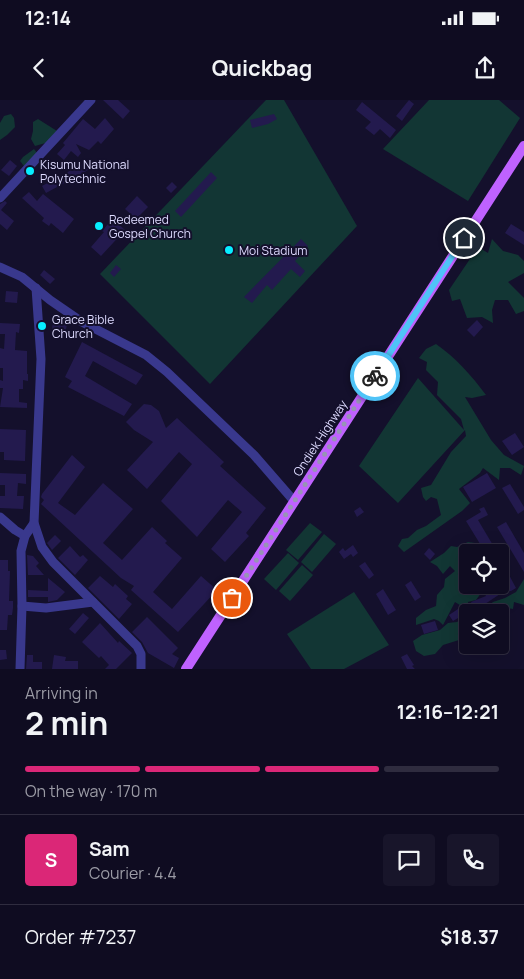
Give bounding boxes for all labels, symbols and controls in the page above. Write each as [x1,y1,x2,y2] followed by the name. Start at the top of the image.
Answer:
[25,5,71,31] text: 12:14
[212,53,312,83] text: Quickbag
[25,54,53,82] icon: back
[471,54,499,82] icon: share
[40,156,129,187] place label: Kisumu National Polytechnic
[24,165,36,177] marker: Kisumu National Polytechnic
[109,211,191,242] place label: Redeemed Gospel Church
[443,217,485,259] pin
[93,220,105,232] marker: Redeemed Gospel Church
[450,224,478,252] icon: home
[239,242,307,259] place label: Moi Stadium
[223,244,235,256] marker: Moi Stadium
[52,311,114,342] place label: Grace Bible Church
[36,320,48,332] marker: Grace Bible Church
[350,351,400,401] courier
[361,362,389,390] icon: bike
[289,396,351,479] street label: Ondiek Highway
[459,544,509,654] map controls
[459,544,509,594] button: locate
[211,577,253,619] pin
[218,584,246,612] icon: bag
[459,604,509,654] button: layers
[25,682,98,704] text: Arriving in
[397,699,499,725] text: 12:16–12:21
[25,701,108,745] text: 2 min
[25,780,157,802] text: On the way · 170 m
[383,834,435,886] button: chat
[447,834,499,886] button: phone
[89,836,130,862] text: Sam
[45,847,57,873] text: S
[89,862,177,884] text: Courier · 4.4
[25,924,136,950] text: Order #7237
[440,924,499,950] text: $18.37

